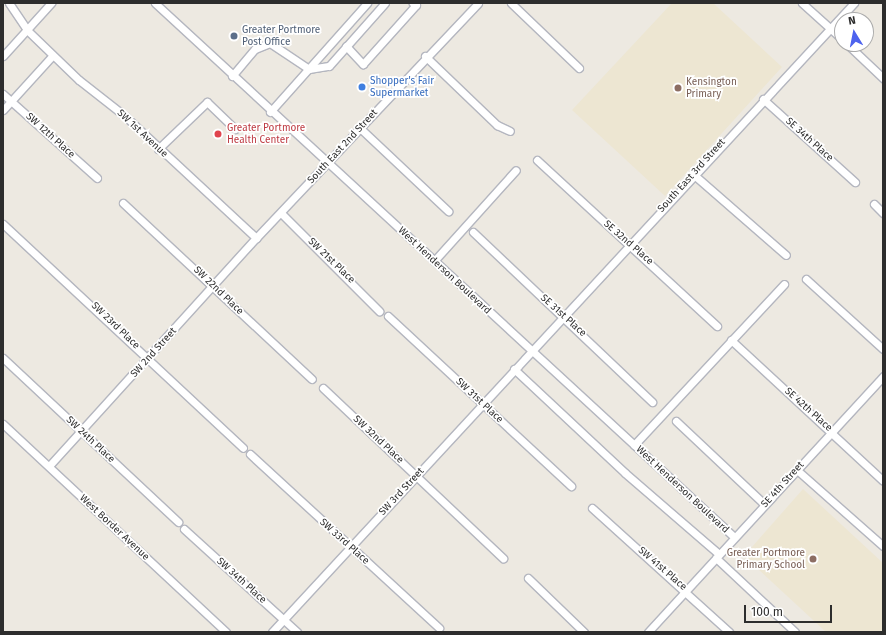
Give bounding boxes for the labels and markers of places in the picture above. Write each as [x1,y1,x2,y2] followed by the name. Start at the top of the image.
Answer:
[242,24,320,48] place label: Greater Portmore Post Office
[229,31,239,41] marker: Greater Portmore Post Office
[370,75,434,98] place label: Shopper's Fair Supermarket
[686,76,737,100] place label: Kensington Primary
[357,82,367,92] marker: Shopper's Fair Supermarket
[673,83,683,93] marker: Kensington Primary
[227,122,305,146] place label: Greater Portmore Health Center
[212,128,224,140] marker: Greater Portmore Health Center
[727,547,805,570] place label: Greater Portmore Primary School
[808,554,818,564] marker: Greater Portmore Primary School

